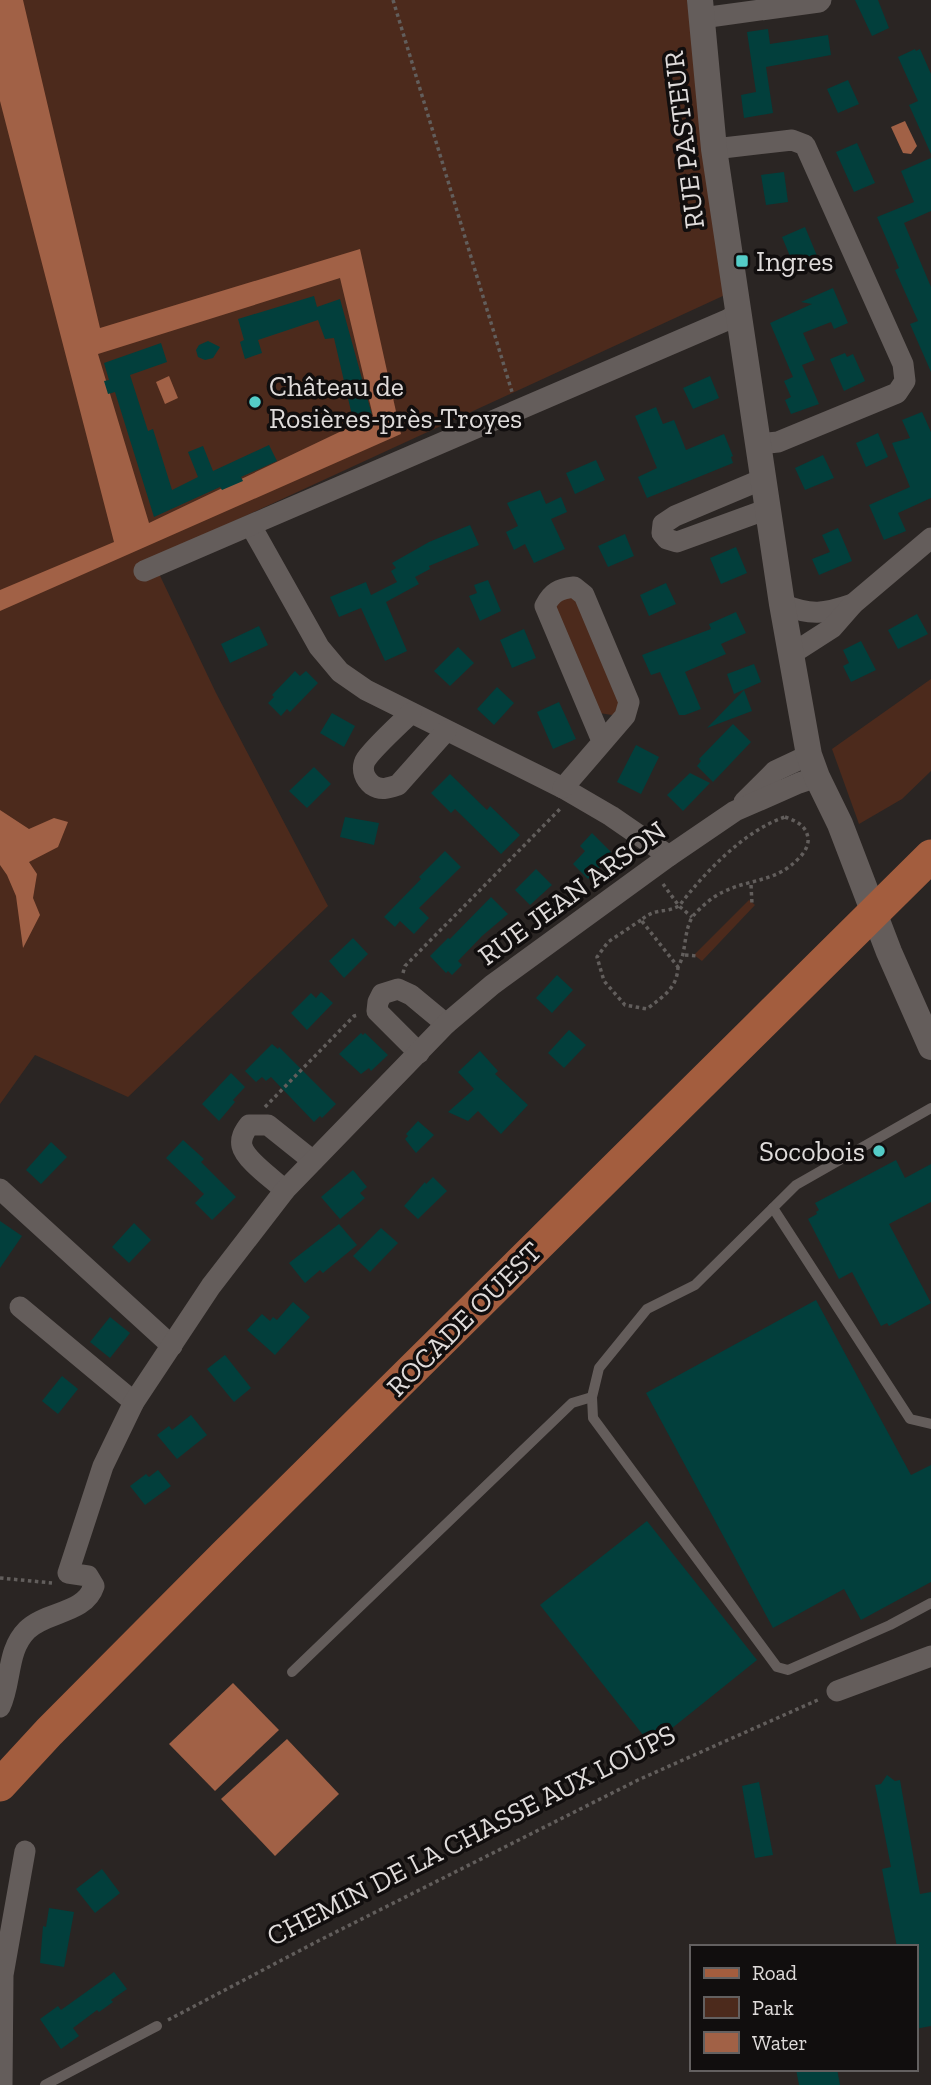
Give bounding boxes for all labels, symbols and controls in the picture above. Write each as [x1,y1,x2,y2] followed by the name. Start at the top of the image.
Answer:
[657,49,711,231] street label: RUE PASTEUR
[756,245,834,278] place label: Ingres
[734,253,750,269] marker: Ingres
[269,370,522,435] place label: Château de Rosières-près-Troyes
[247,394,263,410] marker: Château de Rosières-près-Troyes
[472,814,672,972] street label: RUE JEAN ARSON
[759,1135,865,1168] place label: Socobois
[871,1143,887,1159] marker: Socobois
[380,1235,548,1403] street label: ROCADE OUEST
[261,1717,681,1953] street label: CHEMIN DE LA CHASSE AUX LOUPS
[690,1945,917,2071] legend
[752,1960,798,1985] text: Road
[752,1995,794,2020] text: Park
[752,2030,807,2055] text: Water

